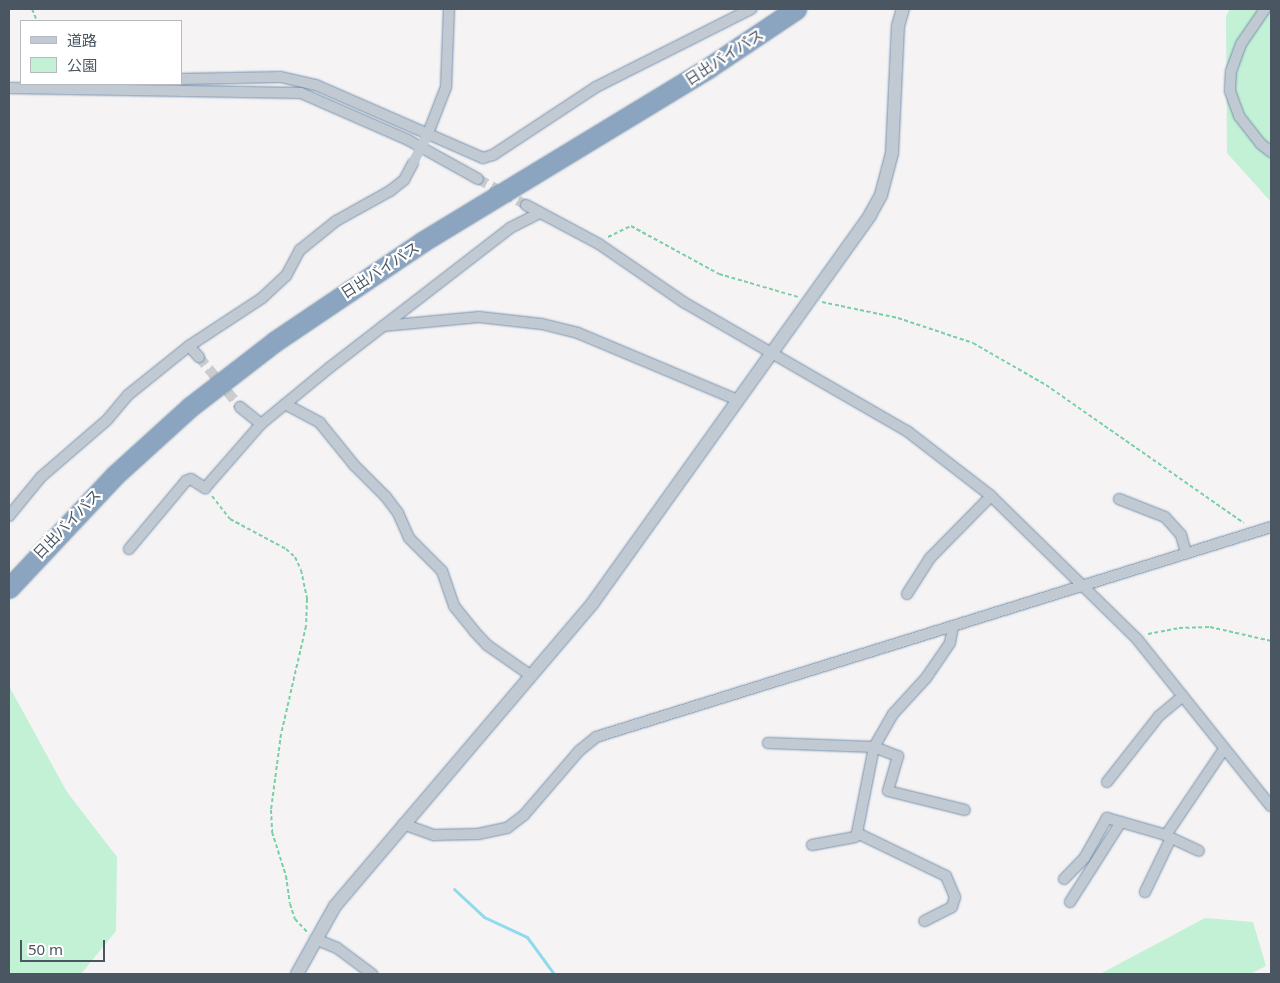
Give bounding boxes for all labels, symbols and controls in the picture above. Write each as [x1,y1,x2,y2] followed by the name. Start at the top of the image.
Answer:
[20,20,182,85] legend
[681,25,767,89] street label: 日出バイパス
[67,30,97,50] text: 道路
[67,55,97,75] text: 公園
[337,238,423,302] street label: 日出バイパス
[29,485,105,563] street label: 日出バイパス
[22,930,108,962] scale bar
[28,939,63,959] text: 50 m

